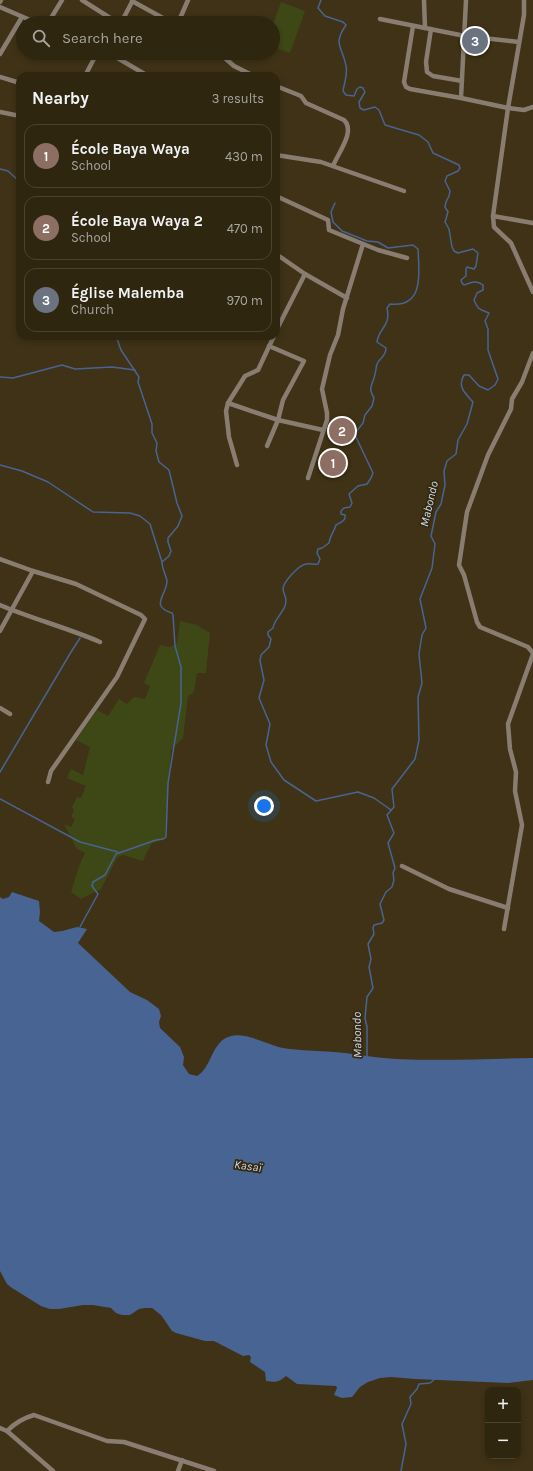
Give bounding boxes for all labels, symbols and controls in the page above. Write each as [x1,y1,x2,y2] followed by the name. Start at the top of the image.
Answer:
[16,16,280,60] search box
[462,26,488,56] pin: 3
[30,27,52,49] icon: search
[62,29,143,47] text: Search here
[32,88,89,108] text: Nearby
[212,91,264,106] text: 3 results
[71,140,190,158] text: École Baya Waya
[44,149,48,164] text: 1
[225,149,263,164] text: 430 m
[71,158,111,173] text: School
[71,212,203,230] text: École Baya Waya 2
[42,221,50,236] text: 2
[227,221,263,236] text: 470 m
[71,230,111,245] text: School
[71,284,184,302] text: Église Malemba
[42,293,50,308] text: 3
[226,293,263,308] text: 970 m
[71,302,114,317] text: Church
[329,416,355,446] pin: 2
[320,448,346,478] pin: 1
[417,480,441,528] water label: Mabondo
[254,796,274,816] your location
[350,1012,364,1058] water label: Mabondo
[233,1157,263,1175] water label: Kasaï
[485,1387,521,1459] map controls
[485,1387,521,1423] button: +
[485,1423,521,1459] button: −

